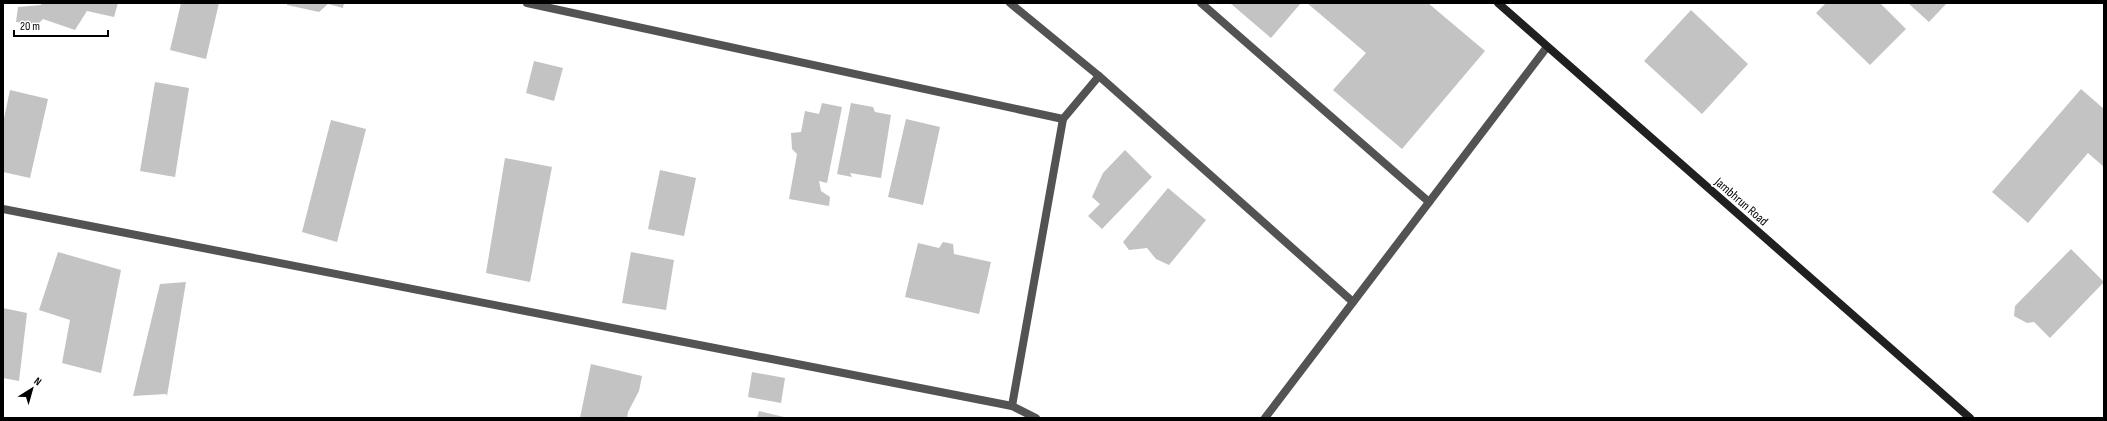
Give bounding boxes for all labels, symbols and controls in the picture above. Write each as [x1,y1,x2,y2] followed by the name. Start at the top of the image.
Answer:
[14,12,108,38] scale bar
[20,19,40,34] text: 20 m
[1711,174,1771,229] street label: Jambhrun Road
[12,369,52,409] north arrow
[31,374,44,388] text: N

